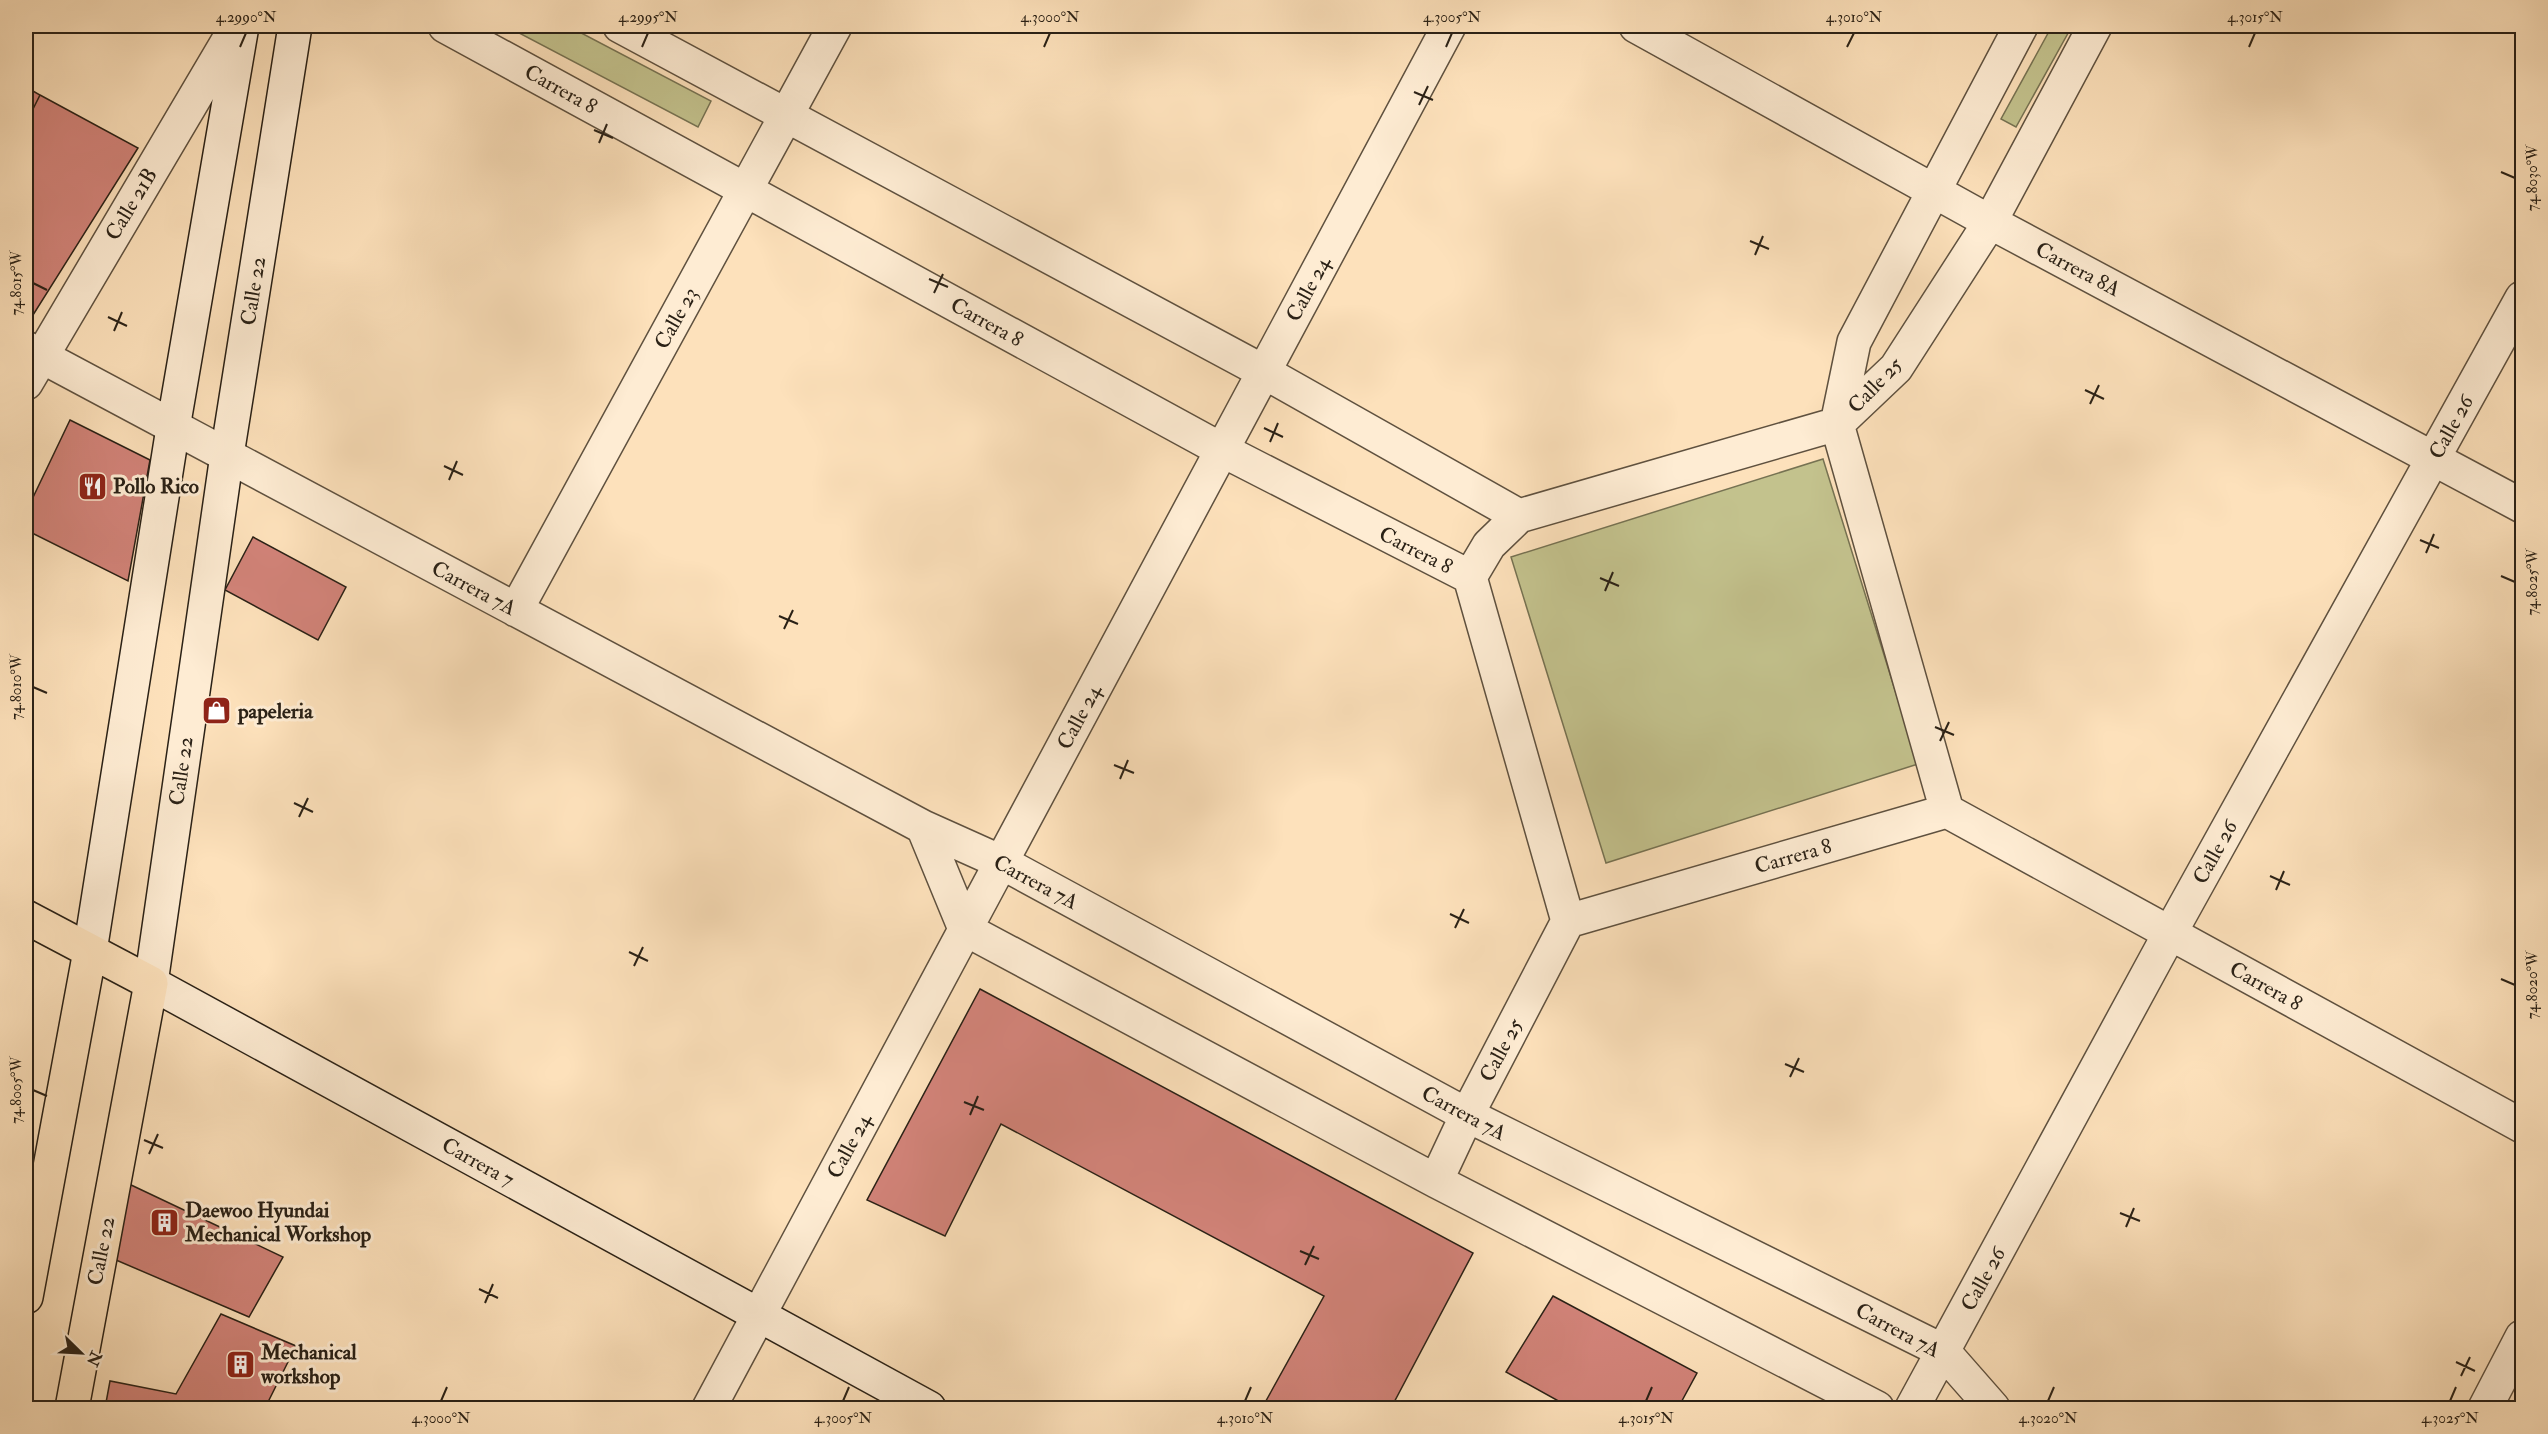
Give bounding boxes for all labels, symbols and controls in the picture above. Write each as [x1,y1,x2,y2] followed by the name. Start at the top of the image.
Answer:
[216,8,277,27] text: 4.2990°N
[618,8,678,27] text: 4.2995°N
[1021,8,1080,27] text: 4.3000°N
[1423,8,1481,27] text: 4.3005°N
[1826,8,1883,27] text: 4.3010°N
[2227,8,2283,27] text: 4.3015°N
[520,58,602,120] street label: Carrera 8
[2523,144,2542,211] text: 74.8030°W
[99,163,164,245] street label: Calle 21B
[2031,236,2125,303] street label: Carrera 8A
[7,250,26,315] text: 74.8015°W
[1280,251,1338,326] street label: Calle 24
[235,255,272,327] street label: Calle 22
[649,283,704,354] street label: Calle 23
[946,291,1028,353] street label: Carrera 8
[1842,351,1909,419] street label: Calle 25
[2423,389,2481,464] street label: Calle 26
[76,470,108,502] restaurant icon: Pollo Rico
[113,473,199,500] place label: Pollo Rico
[1374,520,1457,580] street label: Carrera 8
[2523,548,2542,616] text: 74.8025°W
[427,555,521,622] street label: Carrera 7A
[7,653,26,720] text: 74.8010°W
[1051,679,1109,754] street label: Calle 24
[201,695,233,727] shop icon: papeleria
[237,698,314,725] place label: papeleria
[163,735,200,807] street label: Calle 22
[2187,814,2245,889] street label: Calle 26
[1751,833,1835,880] street label: Carrera 8
[989,849,1083,916] street label: Carrera 7A
[2523,950,2542,1019] text: 74.8020°W
[2225,955,2307,1017] street label: Carrera 8
[1474,1013,1530,1086] street label: Calle 25
[7,1056,26,1124] text: 74.8005°W
[1417,1080,1511,1147] street label: Carrera 7A
[821,1108,879,1183] street label: Calle 24
[437,1132,519,1194] street label: Carrera 7
[184,1197,372,1248] place label: Daewoo Hyundai Mechanical Workshop
[148,1206,180,1238] building icon: Daewoo Hyundai Mechanical Workshop
[82,1215,121,1288] street label: Calle 22
[1955,1241,2013,1316] street label: Calle 26
[1851,1297,1945,1364] street label: Carrera 7A
[51,1323,111,1383] north arrow
[260,1339,357,1390] place label: Mechanical workshop
[81,1347,106,1370] text: N
[224,1348,256,1380] building icon: Mechanical workshop
[412,1409,471,1428] text: 4.3000°N
[814,1409,872,1428] text: 4.3005°N
[1217,1409,1274,1428] text: 4.3010°N
[1618,1409,1674,1428] text: 4.3015°N
[2019,1409,2078,1428] text: 4.3020°N
[2421,1409,2479,1428] text: 4.3025°N

